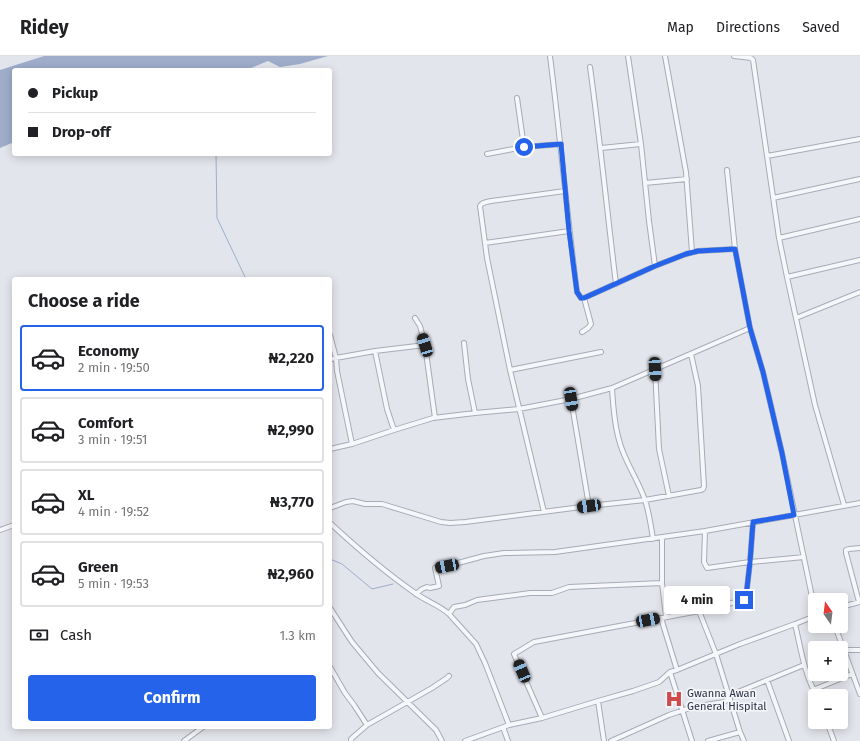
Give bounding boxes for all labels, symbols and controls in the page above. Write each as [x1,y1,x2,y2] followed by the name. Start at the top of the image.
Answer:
[20,16,69,39] text: Ridey
[667,19,694,36] text: Map
[716,19,780,36] text: Directions
[802,19,840,36] text: Saved
[52,84,98,102] text: Pickup
[52,123,111,141] text: Drop-off
[515,138,533,156] route start
[28,290,140,312] text: Choose a ride
[416,332,434,358] car
[30,340,66,376] icon: car
[78,342,139,360] text: Economy
[269,349,314,367] text: ₦2,220
[648,357,662,381] car
[78,360,150,375] text: 2 min · 19:50
[563,386,579,412] car
[30,412,66,448] icon: car
[78,414,134,432] text: Comfort
[268,421,314,439] text: ₦2,990
[78,432,147,447] text: 3 min · 19:51
[30,484,66,520] icon: car
[78,486,94,504] text: XL
[270,493,314,511] text: ₦3,770
[576,498,602,514] car
[78,504,149,519] text: 4 min · 19:52
[30,556,66,592] icon: car
[78,558,118,576] text: Green
[434,558,460,574] car
[267,565,314,583] text: ₦2,960
[78,576,149,591] text: 5 min · 19:53
[664,586,730,614] callout: 4 min
[735,591,753,609] route end
[681,592,713,607] text: 4 min
[808,593,848,633] north arrow
[808,593,848,729] map controls
[635,612,661,628] car
[28,624,50,646] icon: cash
[60,626,92,644] text: Cash
[279,628,316,643] text: 1.3 km
[808,641,848,681] button: +
[512,658,532,684] car
[28,675,316,721] button: Confirm
[687,687,767,713] place label: Gwanna Awan General Hispital
[664,689,684,709] hospital icon: Gwanna Awan General Hispital
[808,689,848,729] button: −

